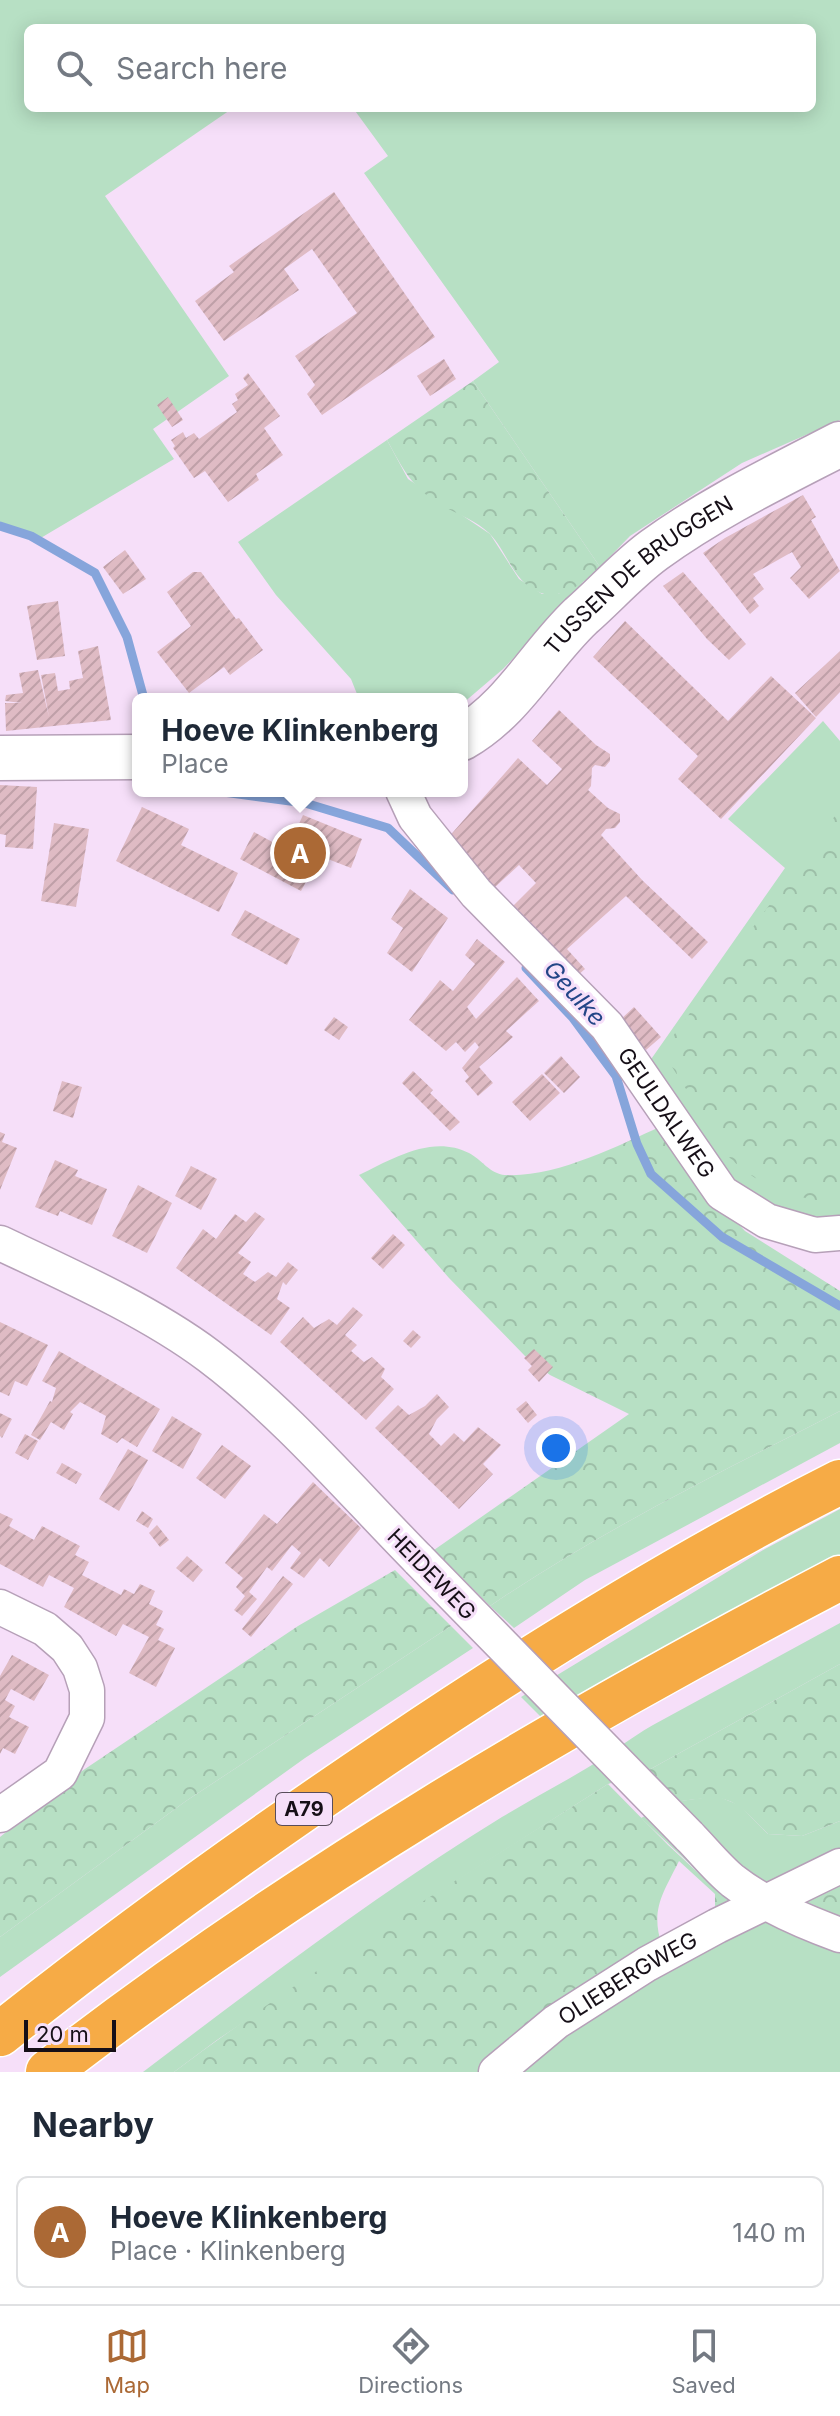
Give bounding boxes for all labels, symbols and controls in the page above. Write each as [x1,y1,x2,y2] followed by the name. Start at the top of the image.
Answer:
[24,24,816,112] search box
[52,46,96,90] icon: search
[116,50,288,86] text: Search here
[539,490,737,660] street label: TUSSEN DE BRUGGEN
[132,693,468,797] popup
[161,712,439,748] text: Hoeve Klinkenberg
[161,748,229,779] text: Place
[274,823,326,883] pin: A
[538,954,612,1032] water label: Geulke
[613,1042,721,1183] street label: GEULDALWEG
[536,1428,576,1468] your location
[382,1523,482,1625] street label: HEIDEWEG
[276,1793,332,1825] road number: A79
[553,1926,702,2030] street label: OLIEBERGWEG
[24,2016,116,2052] scale bar
[36,2021,89,2047] text: 20 m
[32,2104,154,2145] text: Nearby
[110,2199,388,2235] text: Hoeve Klinkenberg
[50,2217,70,2248] text: A
[732,2217,806,2248] text: 140 m
[110,2235,346,2266] text: Place · Klinkenberg
[104,2324,150,2398] tab: Map
[358,2324,463,2398] tab: Directions
[671,2324,736,2398] tab: Saved

